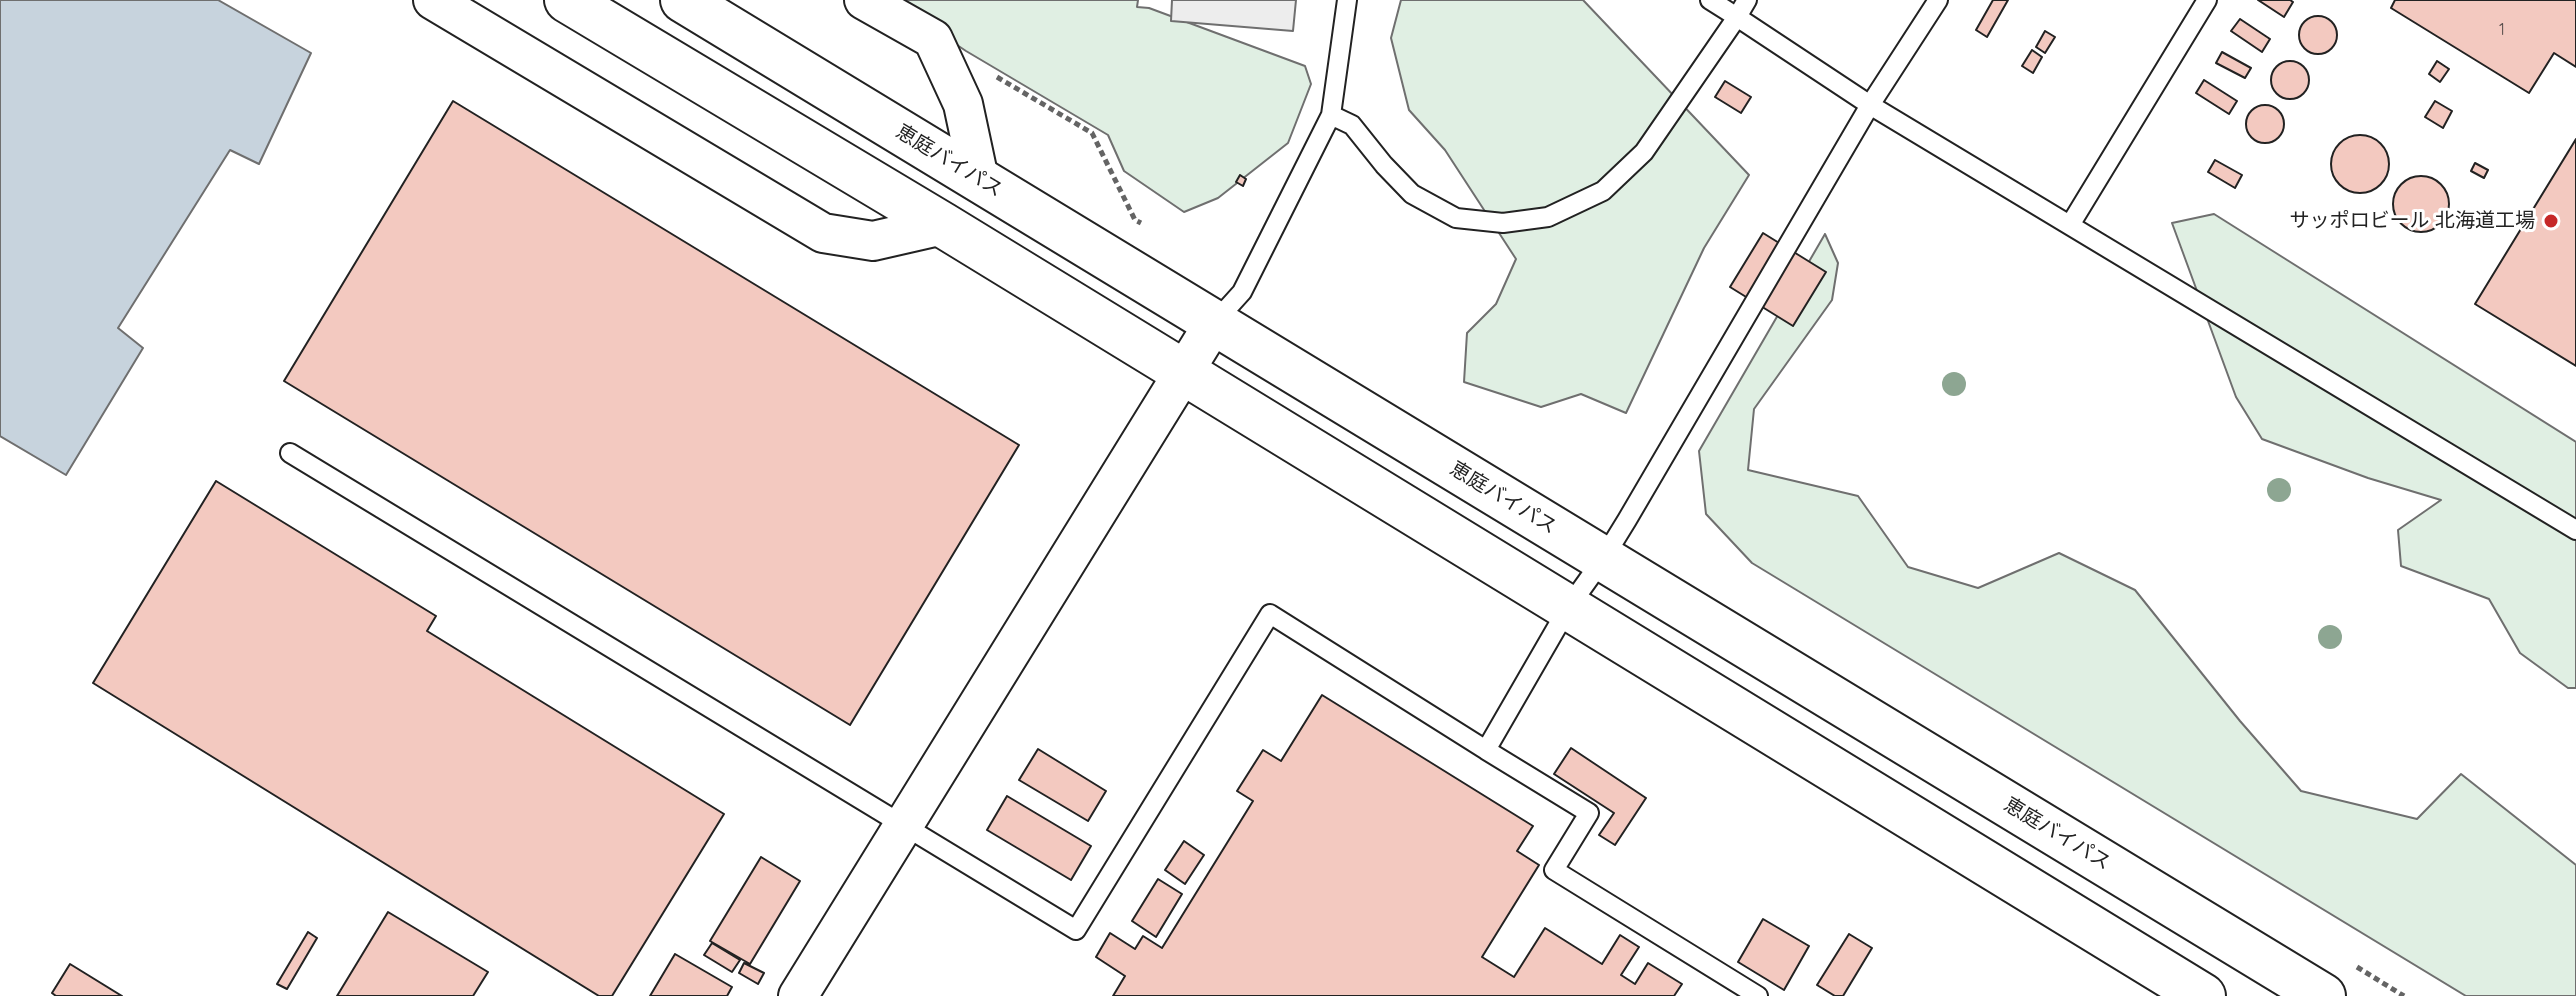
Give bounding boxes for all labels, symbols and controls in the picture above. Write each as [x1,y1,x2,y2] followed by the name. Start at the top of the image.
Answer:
[2499,20,2505,40] house number: 1
[891,120,1007,202] street label: 恵庭バイパス
[2290,209,2535,233] place label: サッポロビール 北海道工場
[2542,212,2560,230] marker: サッポロビール 北海道工場
[1445,457,1561,539] street label: 恵庭バイパス
[1999,793,2115,875] street label: 恵庭バイパス

